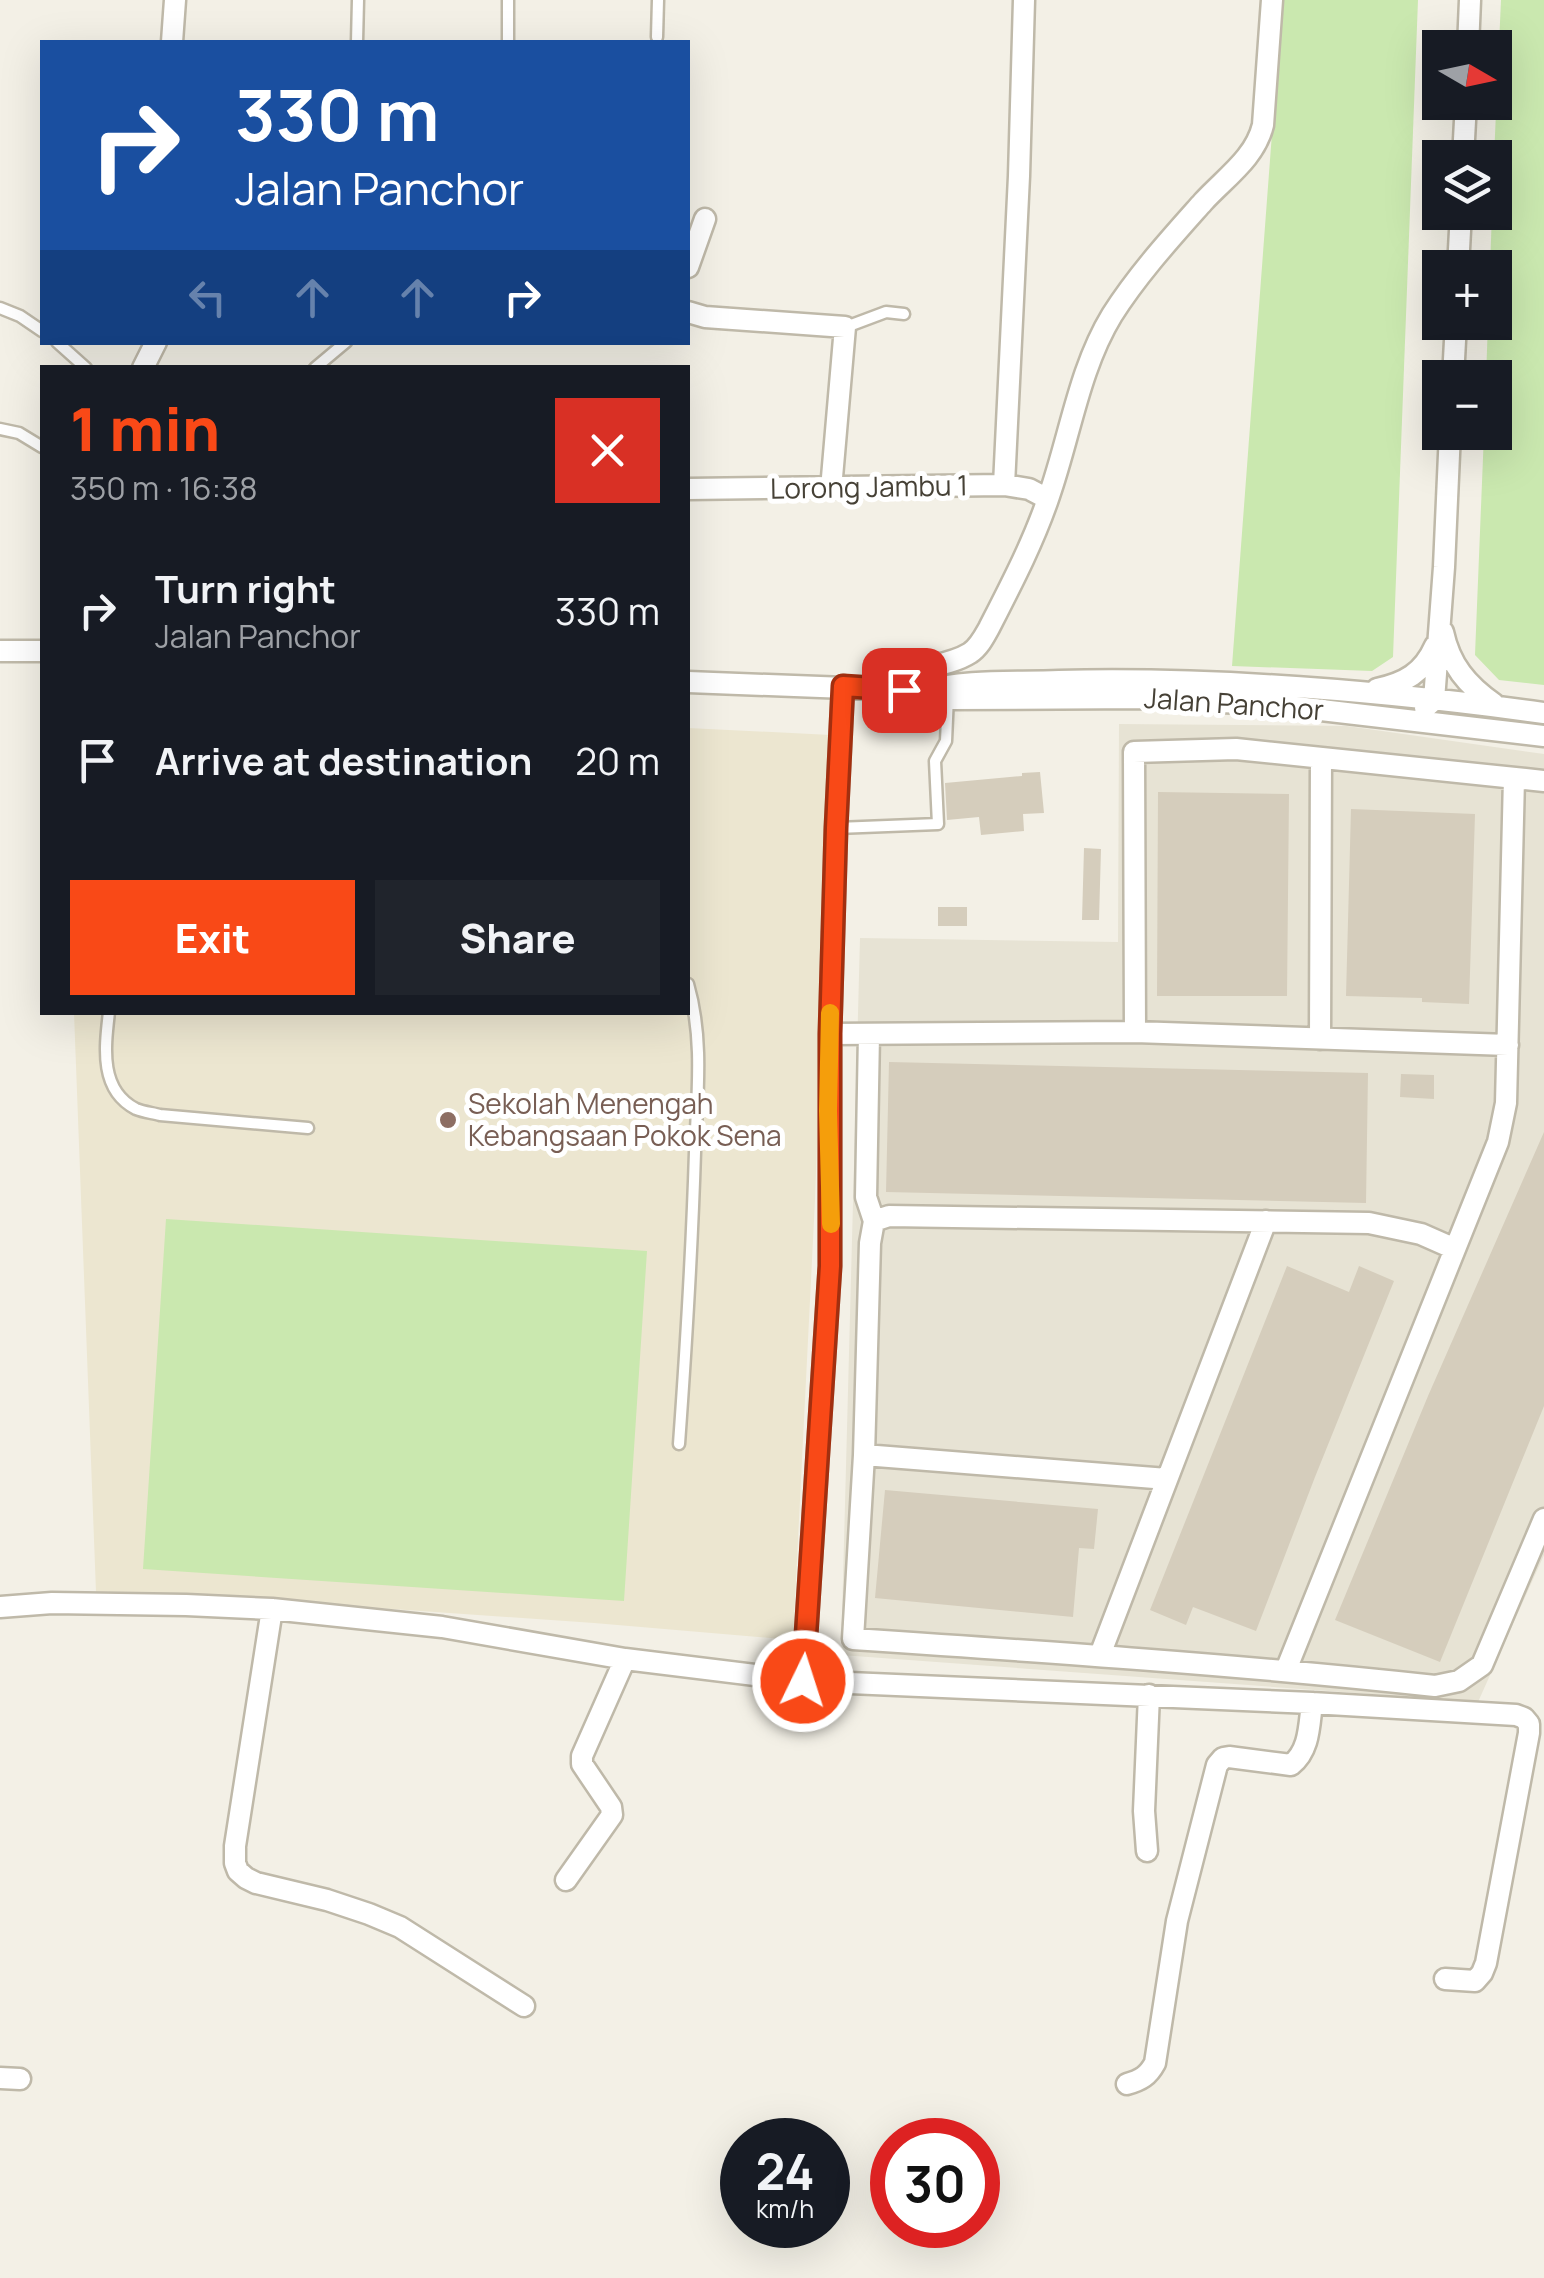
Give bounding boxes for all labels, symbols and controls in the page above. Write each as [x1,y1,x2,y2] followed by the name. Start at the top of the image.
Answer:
[1422,30,1512,120] north arrow
[1422,30,1512,450] map controls
[235,66,439,162] text: 330 m
[70,80,200,210] icon: right
[1422,140,1512,230] button: layers
[235,157,524,219] text: Jalan Panchor
[1422,250,1512,340] button: +
[180,270,235,325] icon: left
[285,270,340,325] icon: ahead
[390,270,445,325] icon: ahead
[495,270,550,325] icon: right
[1422,360,1512,450] button: −
[70,387,220,469] text: 1 min
[555,398,660,503] button: close
[770,465,968,507] street label: Lorong Jambu 1
[70,466,257,510] text: 350 m · 16:38
[155,562,336,614] text: Turn right
[70,583,125,638] icon: right
[555,584,660,636] text: 330 m
[155,614,361,658] text: Jalan Panchor
[862,648,947,733] pin
[877,663,932,718] icon: arrive
[1143,678,1325,728] street label: Jalan Panchor
[70,733,125,788] icon: arrive
[155,734,532,786] text: Arrive at destination
[575,734,660,786] text: 20 m
[70,880,355,995] button: Exit
[375,880,660,995] button: Share
[468,1084,782,1154] place label: Sekolah Menengah Kebangsaan Pokok Sena
[437,1109,459,1131] marker: Sekolah Menengah Kebangsaan Pokok Sena
[751,1629,855,1733] position arrow
[870,2118,1000,2248] speed limit sign: 30
[755,2137,815,2205] text: 24
[756,2191,814,2226] text: km/h

